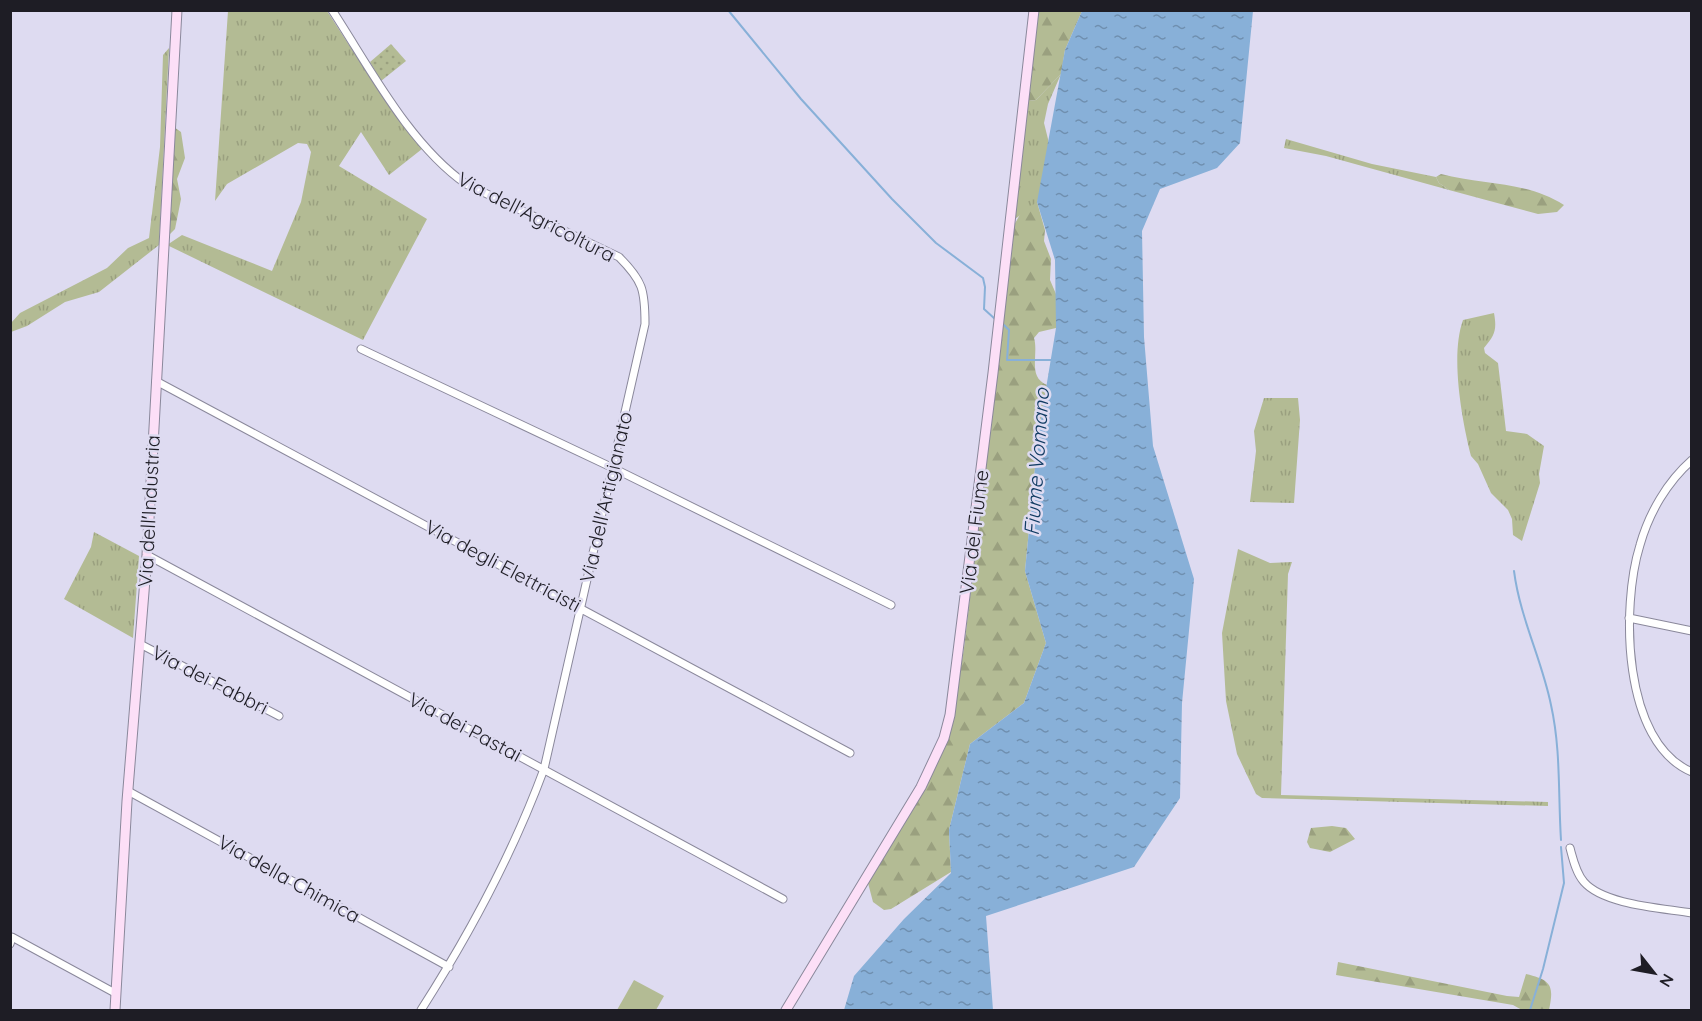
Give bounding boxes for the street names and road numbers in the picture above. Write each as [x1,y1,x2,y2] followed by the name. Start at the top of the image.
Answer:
[453,166,619,267] street label: Via dell'Agricoltura
[574,409,637,585] street label: Via dell'Artigianato
[132,434,165,588] street label: Via dell'Industria
[953,468,994,596] street label: Via del Fiume
[421,514,585,617] street label: Via degli Elettricisti
[148,639,273,720] street label: Via dei Fabbri
[404,686,526,767] street label: Via dei Pastai
[214,829,365,928] street label: Via della Chimica

